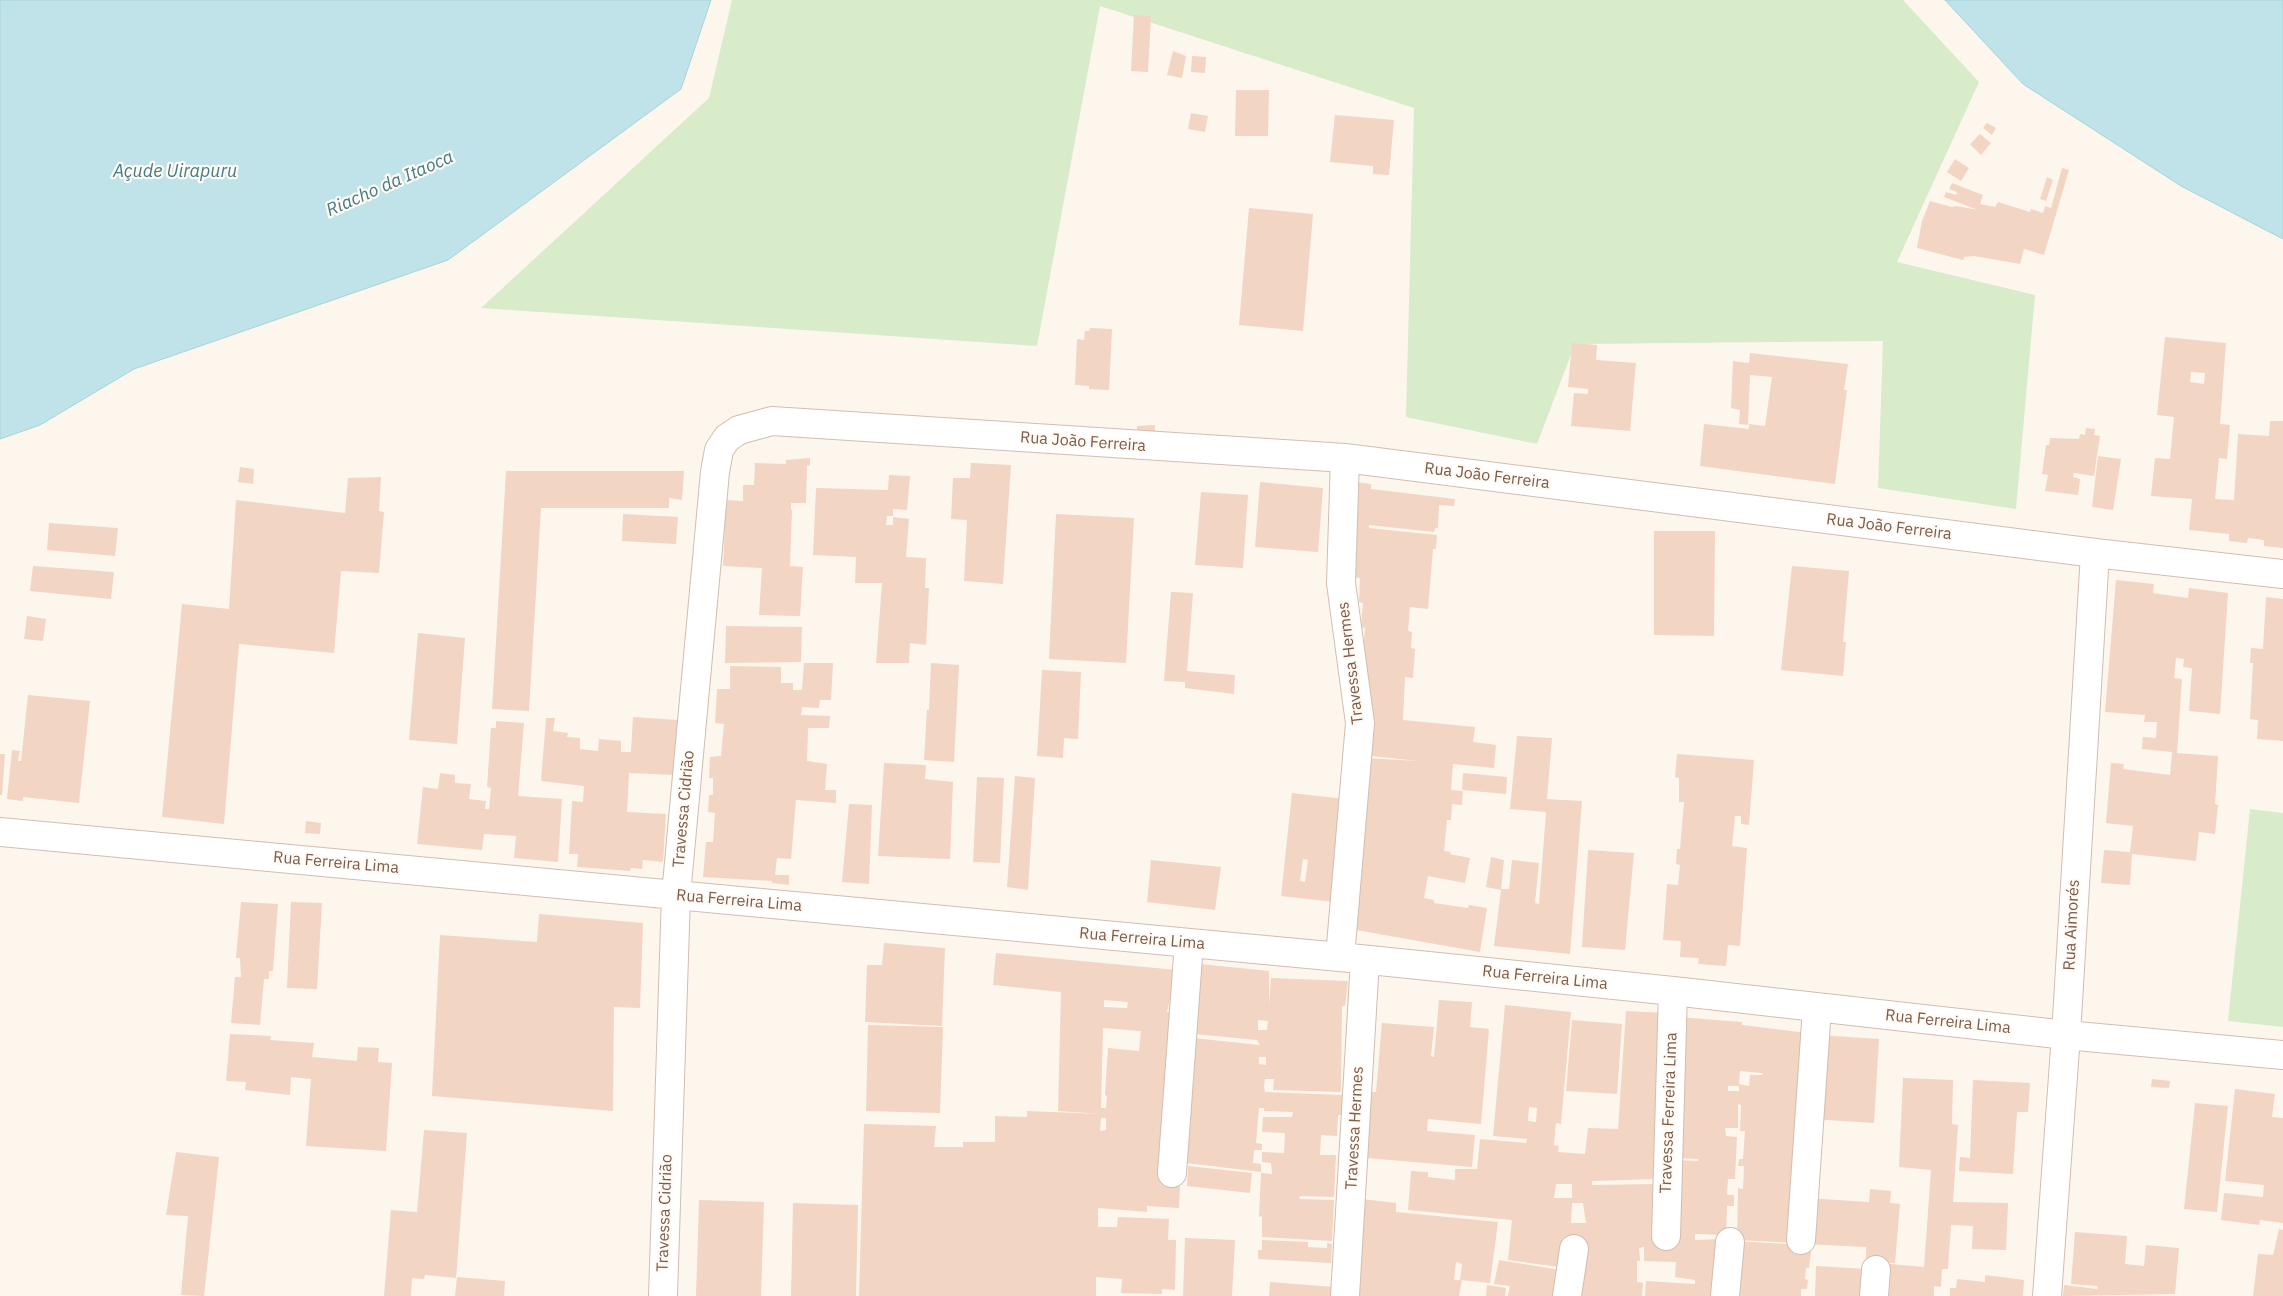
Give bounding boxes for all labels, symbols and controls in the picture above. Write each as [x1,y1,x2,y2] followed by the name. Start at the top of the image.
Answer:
[323,146,457,222] water label: Riacho da Itaoca
[113,161,237,183] water label: Açude Uirapuru
[1019,428,1147,456] street label: Rua João Ferreira
[1423,459,1551,493] street label: Rua João Ferreira
[1825,510,1953,544] street label: Rua João Ferreira
[1334,601,1368,725] street label: Travessa Hermes
[669,750,699,868] street label: Travessa Cidrião
[272,848,400,878] street label: Rua Ferreira Lima
[2060,879,2084,971] street label: Rua Aimorés
[675,886,803,916] street label: Rua Ferreira Lima
[1078,924,1206,954] street label: Rua Ferreira Lima
[1481,962,1609,994] street label: Rua Ferreira Lima
[1884,1006,2012,1038] street label: Rua Ferreira Lima
[1657,1032,1681,1194] street label: Travessa Ferreira Lima
[1342,1066,1368,1190] street label: Travessa Hermes
[653,1154,677,1272] street label: Travessa Cidrião

